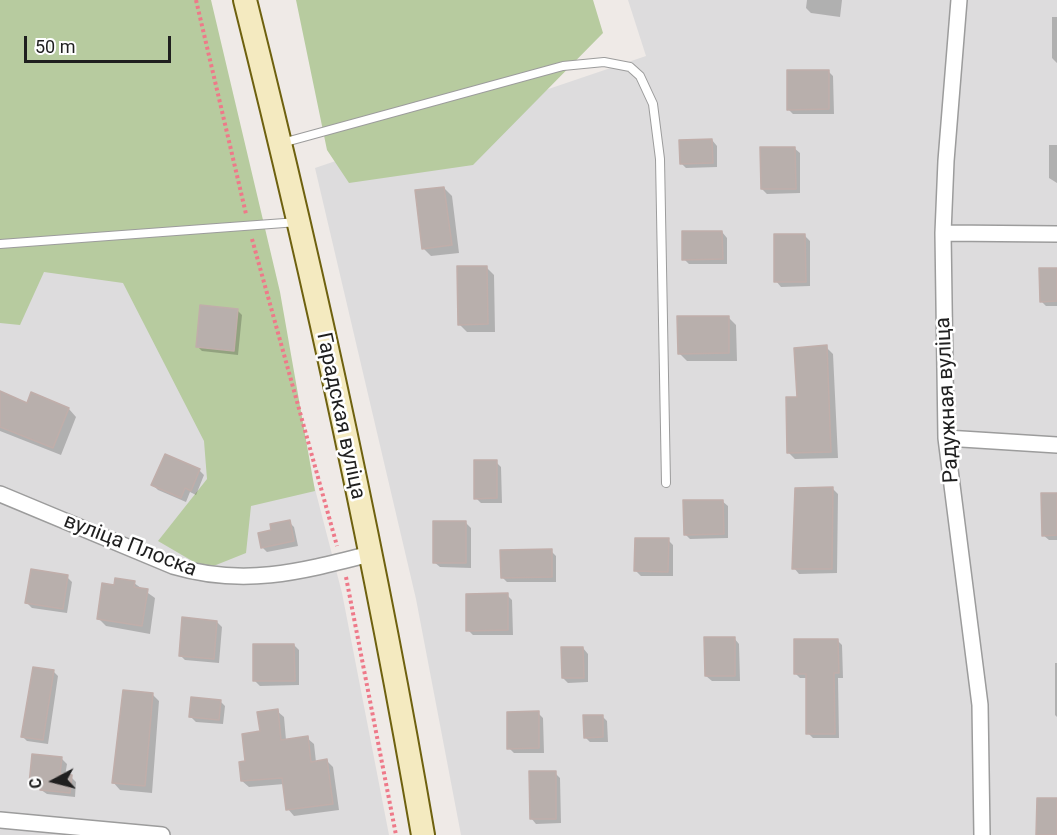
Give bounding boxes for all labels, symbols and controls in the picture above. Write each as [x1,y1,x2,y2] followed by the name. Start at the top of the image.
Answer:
[27,24,174,62] scale bar
[35,36,75,57] text: 50 m
[931,316,965,484] street label: Радужная вуліца
[310,330,370,502] street label: Гарадская вуліца
[60,509,200,583] street label: вуліца Плоска
[24,751,84,811] north arrow
[26,777,46,790] text: С

